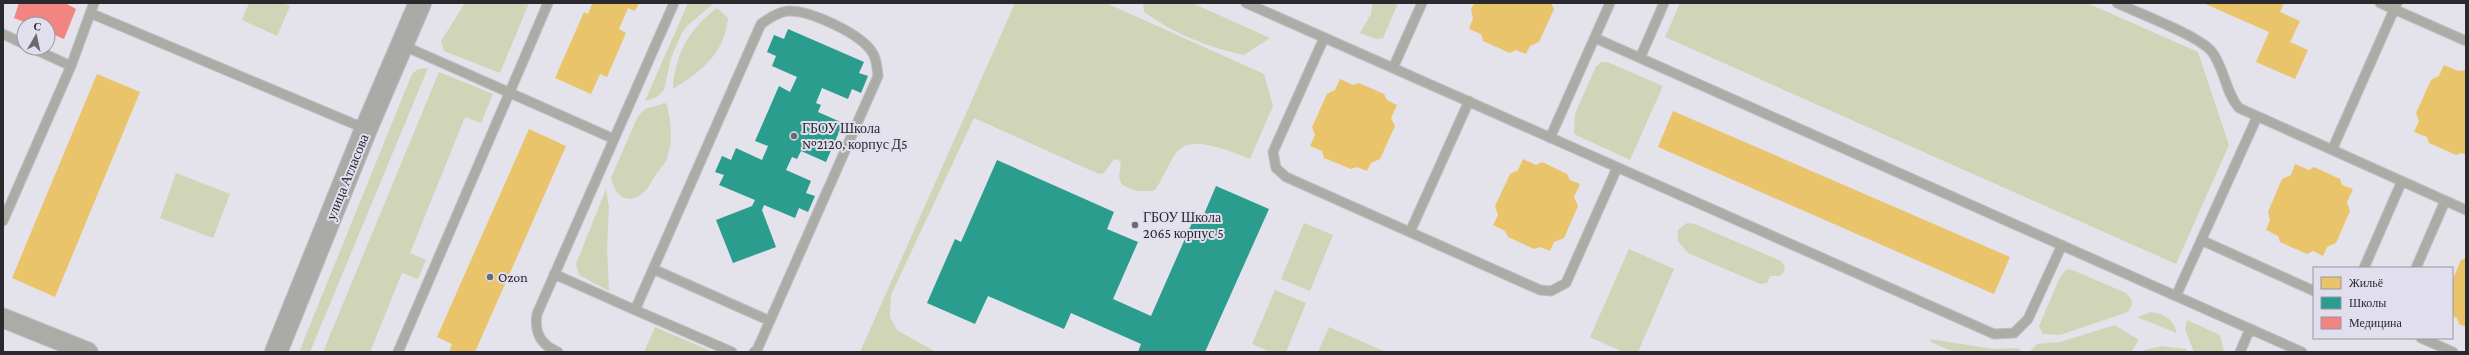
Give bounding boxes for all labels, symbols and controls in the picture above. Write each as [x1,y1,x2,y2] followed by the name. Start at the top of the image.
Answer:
[16,16,56,56] north arrow
[33,20,42,33] text: С
[802,120,908,152] place label: ГБОУ Школа №2120, корпус Д5
[322,131,372,222] street label: улица Атласова
[789,131,799,141] marker: ГБОУ Школа №2120, корпус Д5
[1143,209,1224,241] place label: ГБОУ Школа 2065 корпус 5
[1130,220,1140,230] marker: ГБОУ Школа 2065 корпус 5
[2313,267,2453,339] legend
[498,269,528,285] place label: Ozon
[485,272,495,282] marker: Ozon
[2349,276,2383,290] text: Жильё
[2349,296,2386,310] text: Школы
[2349,316,2402,330] text: Медицина

